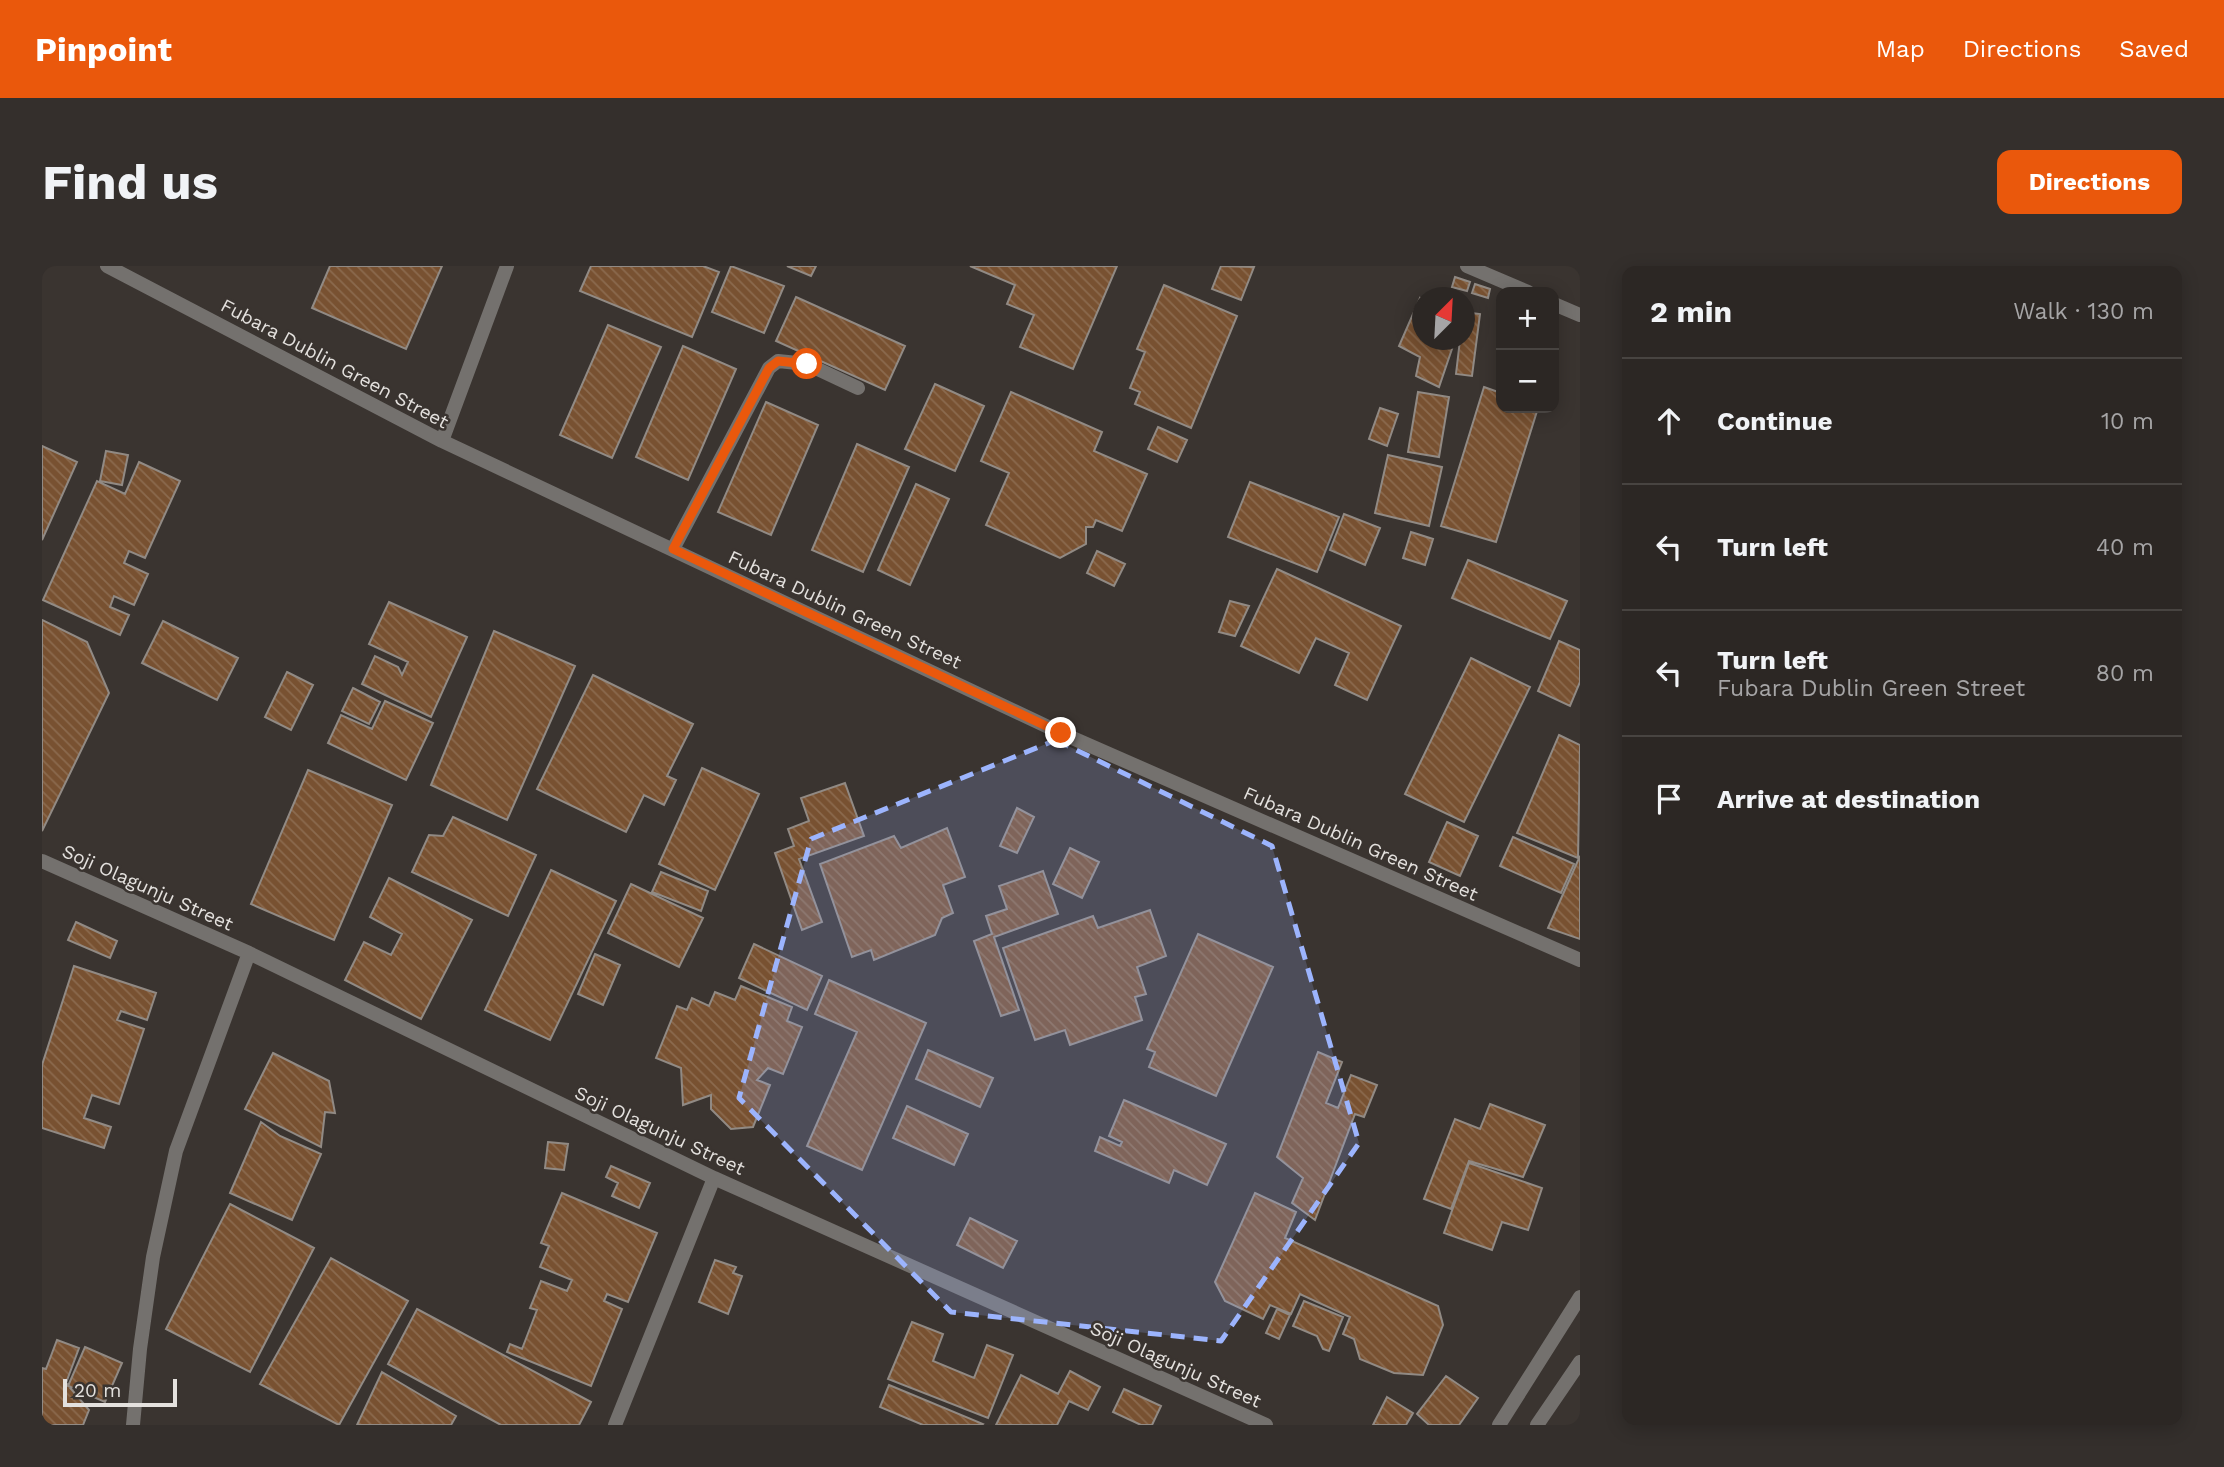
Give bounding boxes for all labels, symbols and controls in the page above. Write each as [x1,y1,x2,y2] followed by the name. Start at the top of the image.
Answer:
[35,30,172,69] text: Pinpoint
[1876,35,1925,63] text: Map
[1963,35,2081,63] text: Directions
[2119,35,2189,63] text: Saved
[1997,150,2182,214] button: Directions
[42,153,218,211] text: Find us
[1412,287,1475,350] north arrow
[1496,287,1559,413] map controls
[1496,287,1559,350] button: +
[217,294,453,433] street label: Fubara Dublin Green Street
[1650,294,1732,329] text: 2 min
[2013,298,2154,325] text: Walk · 130 m
[791,348,822,379] route start
[1496,350,1559,413] button: −
[1650,402,1688,440] icon: ahead
[1717,406,1833,436] text: Continue
[2101,408,2154,435] text: 10 m
[1650,528,1688,566] icon: left
[1717,532,1828,562] text: Turn left
[2096,534,2154,561] text: 40 m
[725,545,965,674] street label: Fubara Dublin Green Street
[1717,645,1828,675] text: Turn left
[1650,654,1688,692] icon: left
[2096,660,2154,687] text: 80 m
[1717,675,2025,702] text: Fubara Dublin Green Street
[1045,717,1076,748] route end
[1650,780,1688,818] icon: arrive
[1240,781,1482,906] street label: Fubara Dublin Green Street
[1717,784,1980,814] text: Arrive at destination
[59,839,237,936] street label: Soji Olagunju Street
[571,1081,749,1180] street label: Soji Olagunju Street
[1087,1316,1265,1413] street label: Soji Olagunju Street
[63,1376,177,1408] scale bar
[74,1379,121,1402] text: 20 m

